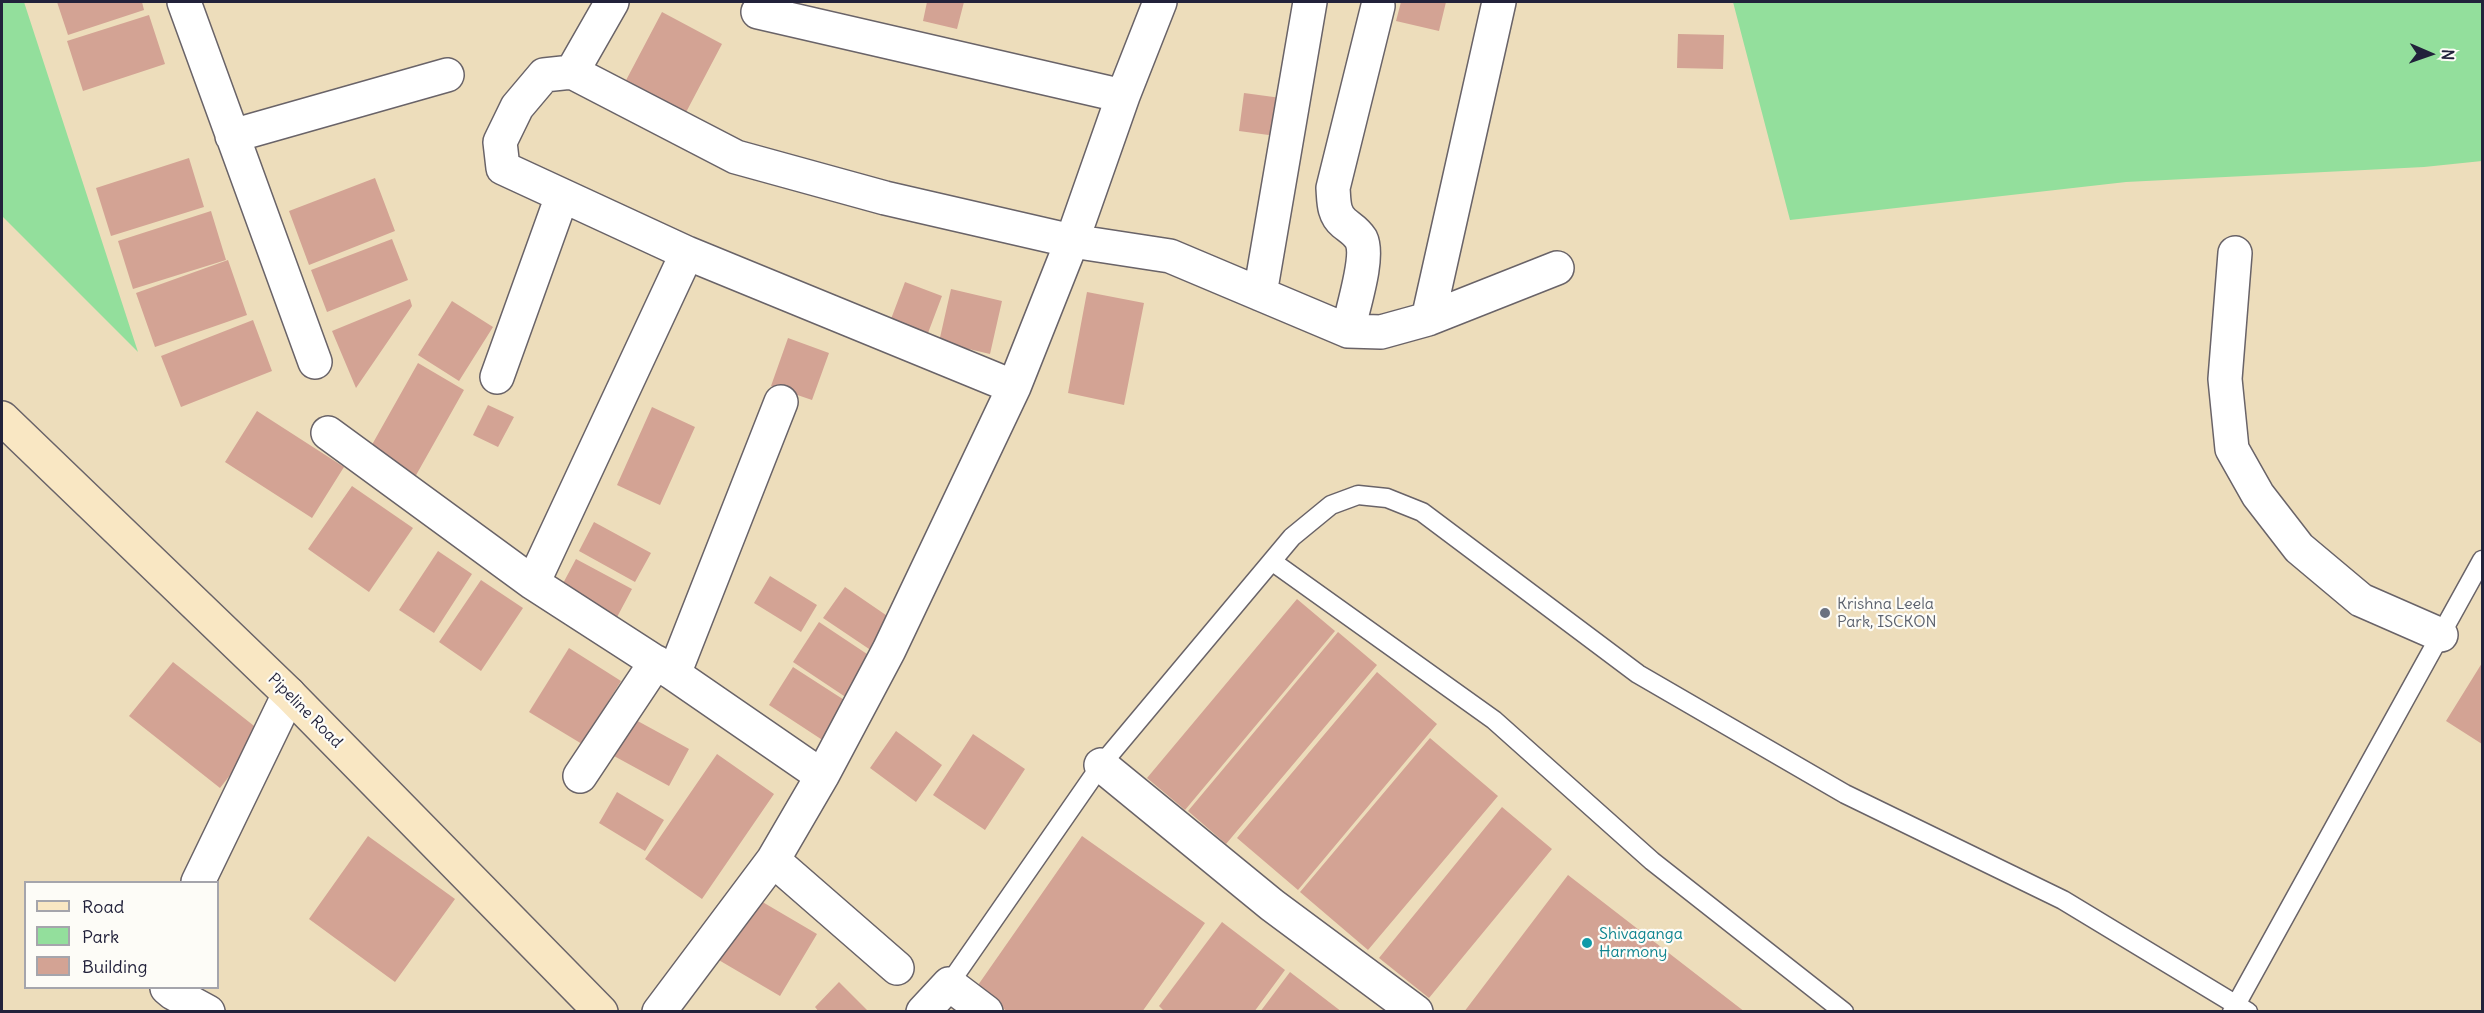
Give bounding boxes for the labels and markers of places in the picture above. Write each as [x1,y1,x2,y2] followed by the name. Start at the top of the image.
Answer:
[1837,594,1937,632] place label: Krishna Leela Park, ISCKON
[1818,606,1832,620] marker: Krishna Leela Park, ISCKON
[1599,924,1683,962] place label: Shivaganga Harmony
[1580,936,1594,950] marker: Shivaganga Harmony

